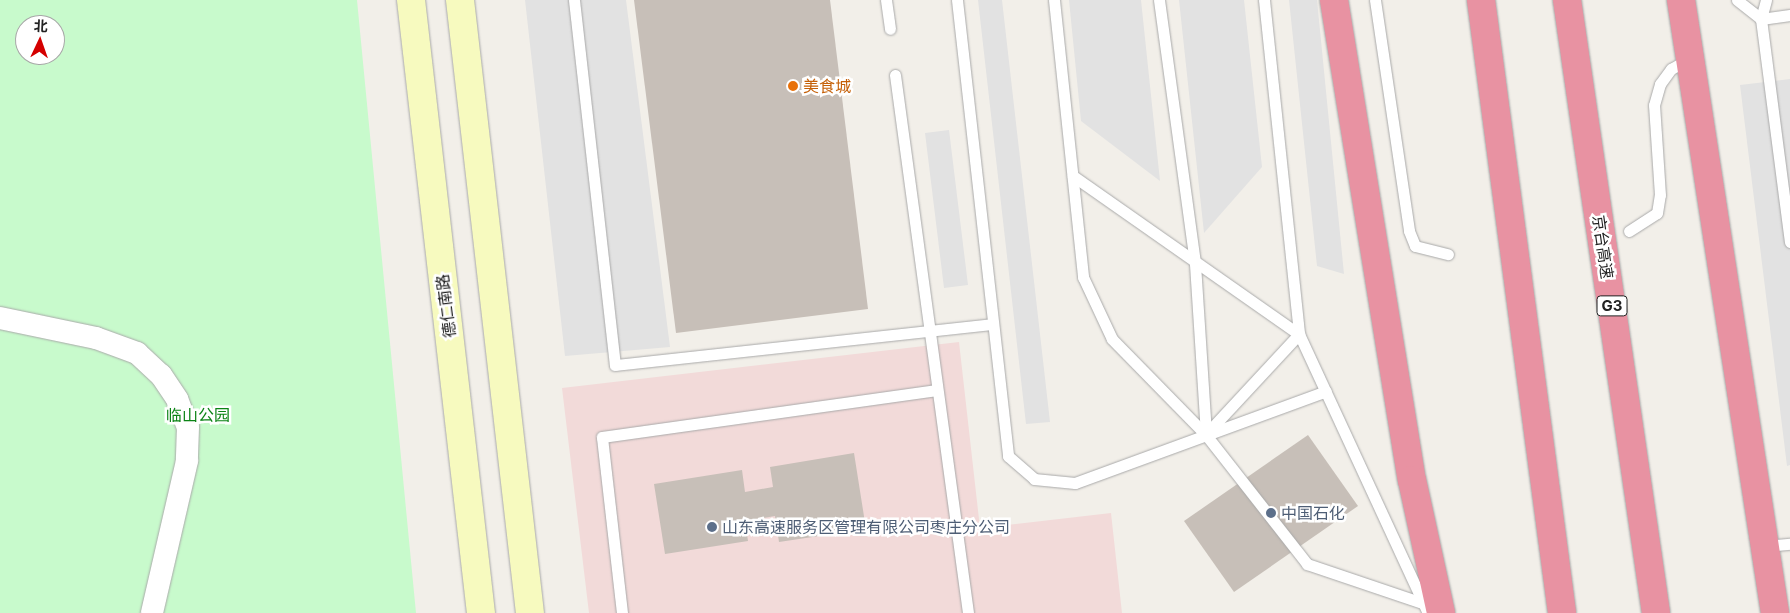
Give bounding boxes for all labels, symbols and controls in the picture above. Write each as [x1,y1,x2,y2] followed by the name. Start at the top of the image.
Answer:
[15,15,65,65] north arrow
[33,17,48,34] text: 北
[803,76,851,96] place label: 美食城
[787,80,799,92] marker: 美食城
[1589,214,1617,280] street label: 京台高速
[433,273,459,339] street label: 德仁南路
[1596,294,1628,318] road number: G3
[166,405,230,425] park label: 临山公园
[1281,503,1345,523] place label: 中国石化
[1265,507,1277,519] marker: 中国石化
[722,517,1010,537] place label: 山东高速服务区管理有限公司枣庄分公司
[706,521,718,533] marker: 山东高速服务区管理有限公司枣庄分公司

